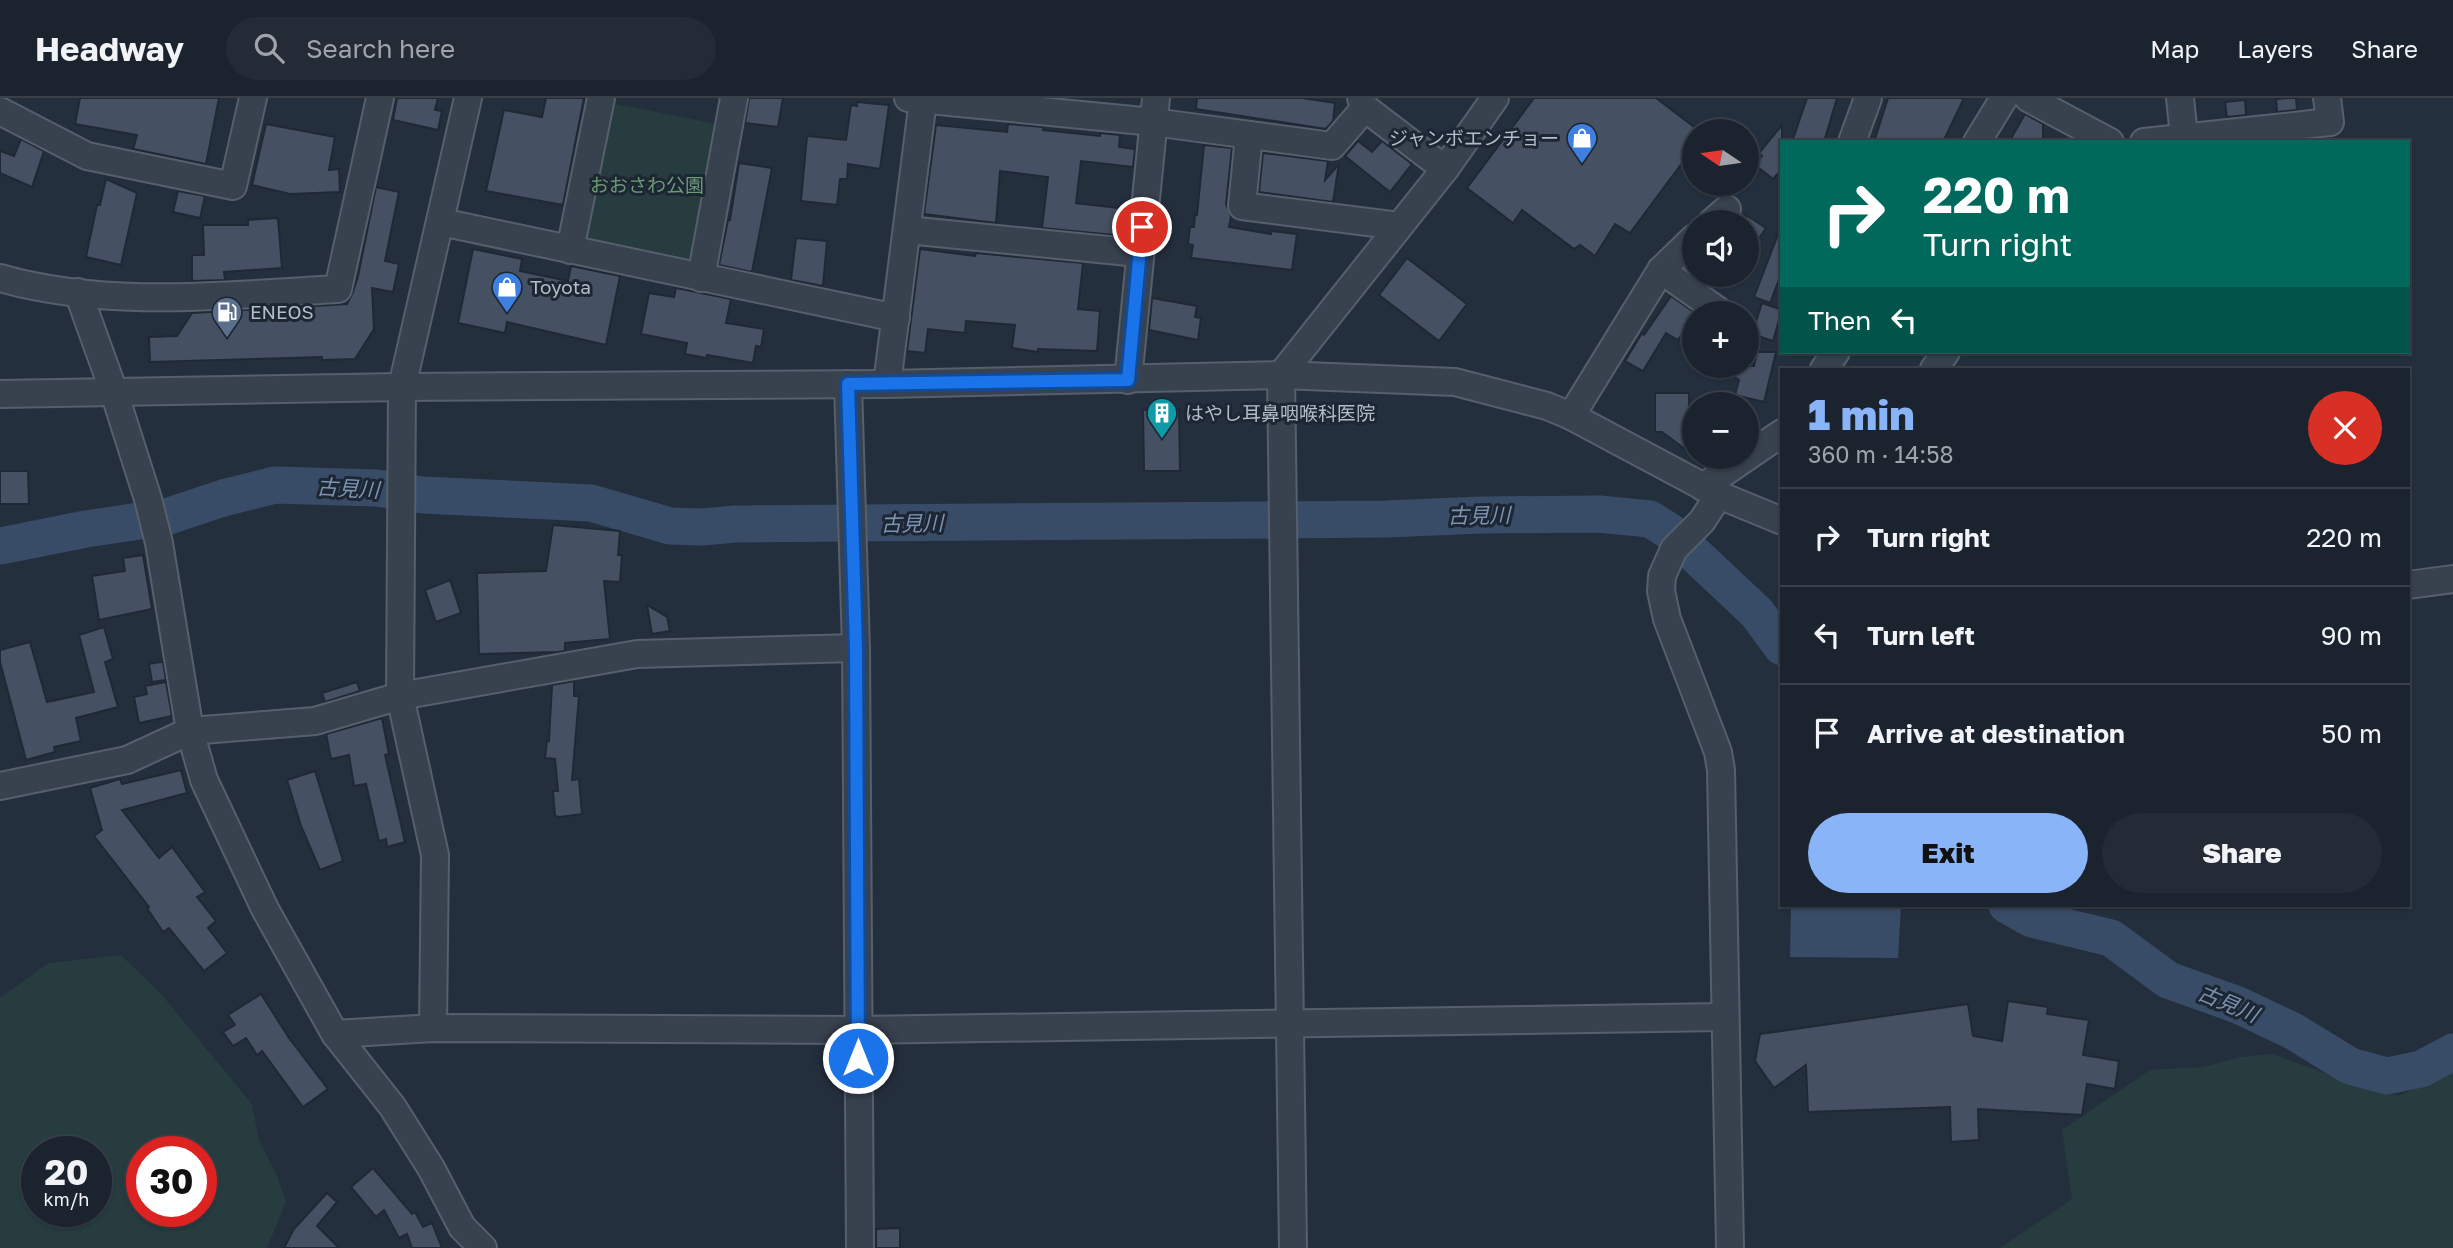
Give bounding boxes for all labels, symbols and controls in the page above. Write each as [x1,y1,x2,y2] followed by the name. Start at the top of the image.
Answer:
[226,17,716,80] search box
[35,29,184,68] text: Headway
[250,29,288,67] icon: search
[306,33,455,64] text: Search here
[2150,34,2199,63] text: Map
[2237,34,2313,63] text: Layers
[2351,34,2418,63] text: Share
[1682,119,1759,196] north arrow
[1682,119,1759,469] map controls
[1565,121,1599,165] shop icon: ジャンボエンチョー
[1389,126,1559,149] place label: ジャンボエンチョー
[1923,165,2070,224] text: 220 m
[1808,168,1899,259] icon: right
[590,173,704,196] park label: おおさわ公園
[1112,197,1172,257] pin
[1123,208,1161,246] icon: arrive
[1682,210,1759,287] button: sound
[1923,225,2072,263] text: Turn right
[490,270,524,314] shop icon: Toyota
[530,275,591,298] place label: Toyota
[210,295,244,339] fuel station icon: ENEOS
[250,300,314,323] place label: ENEOS
[1682,301,1759,378] button: +
[1885,301,1923,339] icon: left
[1808,305,1871,336] text: Then
[1808,389,1915,439] text: 1 min
[2308,391,2382,465] button: close
[1682,392,1759,469] button: −
[1145,396,1179,440] building icon: はやし耳鼻咽喉科医院
[1185,401,1375,424] place label: はやし耳鼻咽喉科医院
[1808,440,1954,468] text: 360 m · 14:58
[316,473,382,503] water label: 古見川
[1447,501,1513,529] water label: 古見川
[880,509,946,537] water label: 古見川
[1808,518,1846,556] icon: right
[1867,522,1990,553] text: Turn right
[2306,522,2382,553] text: 220 m
[1808,616,1846,654] icon: left
[1867,620,1975,651] text: Turn left
[2321,620,2382,651] text: 90 m
[1808,714,1846,752] icon: arrive
[1867,718,2125,749] text: Arrive at destination
[2321,718,2382,749] text: 50 m
[1808,813,2088,893] button: Exit
[2102,813,2382,893] button: Share
[2194,979,2264,1028] water label: 古見川
[821,1021,895,1095] position arrow
[126,1136,217,1227] speed limit sign: 30
[44,1151,89,1193] text: 20
[44,1188,89,1210] text: km/h

